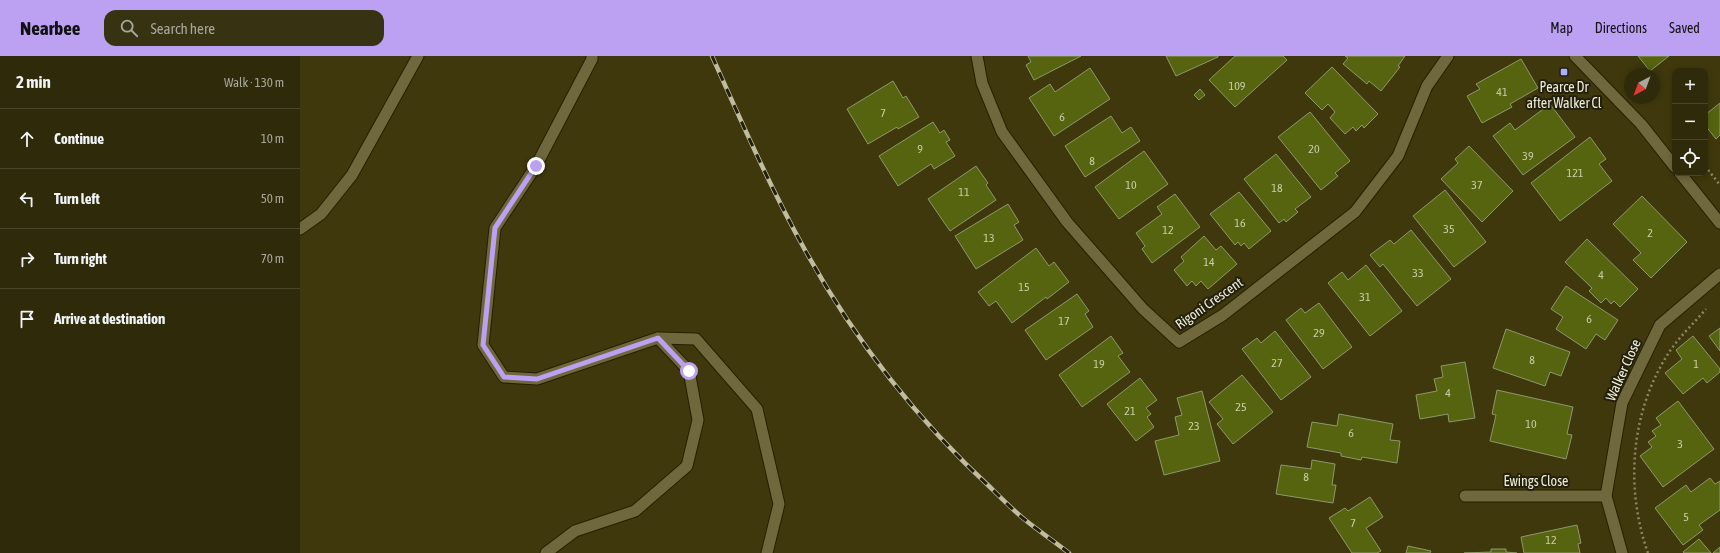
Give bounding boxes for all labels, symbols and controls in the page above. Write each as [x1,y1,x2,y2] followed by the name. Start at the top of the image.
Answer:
[104,10,384,46] search box
[20,17,80,39] text: Nearbee
[118,17,140,39] icon: search
[150,20,215,37] text: Search here
[1550,20,1573,36] text: Map
[1595,20,1647,36] text: Directions
[1669,20,1700,36] text: Saved
[1559,67,1569,77] marker: Pearce Dr after Walker Cl
[1624,68,1660,104] north arrow
[1672,68,1708,176] map controls
[1672,68,1708,104] button: +
[16,72,51,92] text: 2 min
[224,75,284,90] text: Walk · 130 m
[1229,79,1246,93] house number: 109
[1527,79,1602,111] place label: Pearce Dr after Walker Cl
[1496,85,1508,99] house number: 41
[1672,104,1708,140] button: −
[880,106,886,120] house number: 7
[1059,110,1065,124] house number: 6
[16,128,38,150] icon: ahead
[54,130,104,147] text: Continue
[261,131,284,146] text: 10 m
[1672,140,1708,176] button: locate
[917,142,923,156] house number: 9
[1308,142,1320,156] house number: 20
[1522,149,1534,163] house number: 39
[1089,154,1095,168] house number: 8
[527,157,545,175] route end
[1567,166,1584,180] house number: 121
[1125,178,1137,192] house number: 10
[1471,178,1483,192] house number: 37
[1271,181,1283,195] house number: 18
[958,185,970,199] house number: 11
[16,188,38,210] icon: left
[54,190,100,207] text: Turn left
[261,191,284,206] text: 50 m
[1234,216,1246,230] house number: 16
[1443,222,1455,236] house number: 35
[1162,223,1174,237] house number: 12
[1647,226,1653,240] house number: 2
[983,231,995,245] house number: 13
[16,248,38,270] icon: right
[54,250,107,267] text: Turn right
[261,251,284,266] text: 70 m
[1203,255,1215,269] house number: 14
[1412,266,1424,280] house number: 33
[1598,268,1604,282] house number: 4
[1172,274,1246,332] street label: Rigoni Crescent
[1018,280,1030,294] house number: 15
[1359,290,1371,304] house number: 31
[16,308,38,330] icon: arrive
[54,310,165,327] text: Arrive at destination
[1586,312,1592,326] house number: 6
[1058,314,1070,328] house number: 17
[1313,326,1325,340] house number: 29
[1602,337,1644,403] street label: Walker Close
[1529,353,1535,367] house number: 8
[1271,356,1283,370] house number: 27
[1093,357,1105,371] house number: 19
[1693,357,1699,371] house number: 1
[680,362,698,380] route start
[1445,386,1451,400] house number: 4
[1235,400,1247,414] house number: 25
[1124,404,1136,418] house number: 21
[1525,417,1537,431] house number: 10
[1188,419,1200,433] house number: 23
[1348,426,1354,440] house number: 6
[1677,437,1683,451] house number: 3
[1303,470,1309,484] house number: 8
[1504,473,1568,489] street label: Ewings Close
[1683,510,1689,524] house number: 5
[1350,516,1356,530] house number: 7
[1545,533,1557,547] house number: 12

